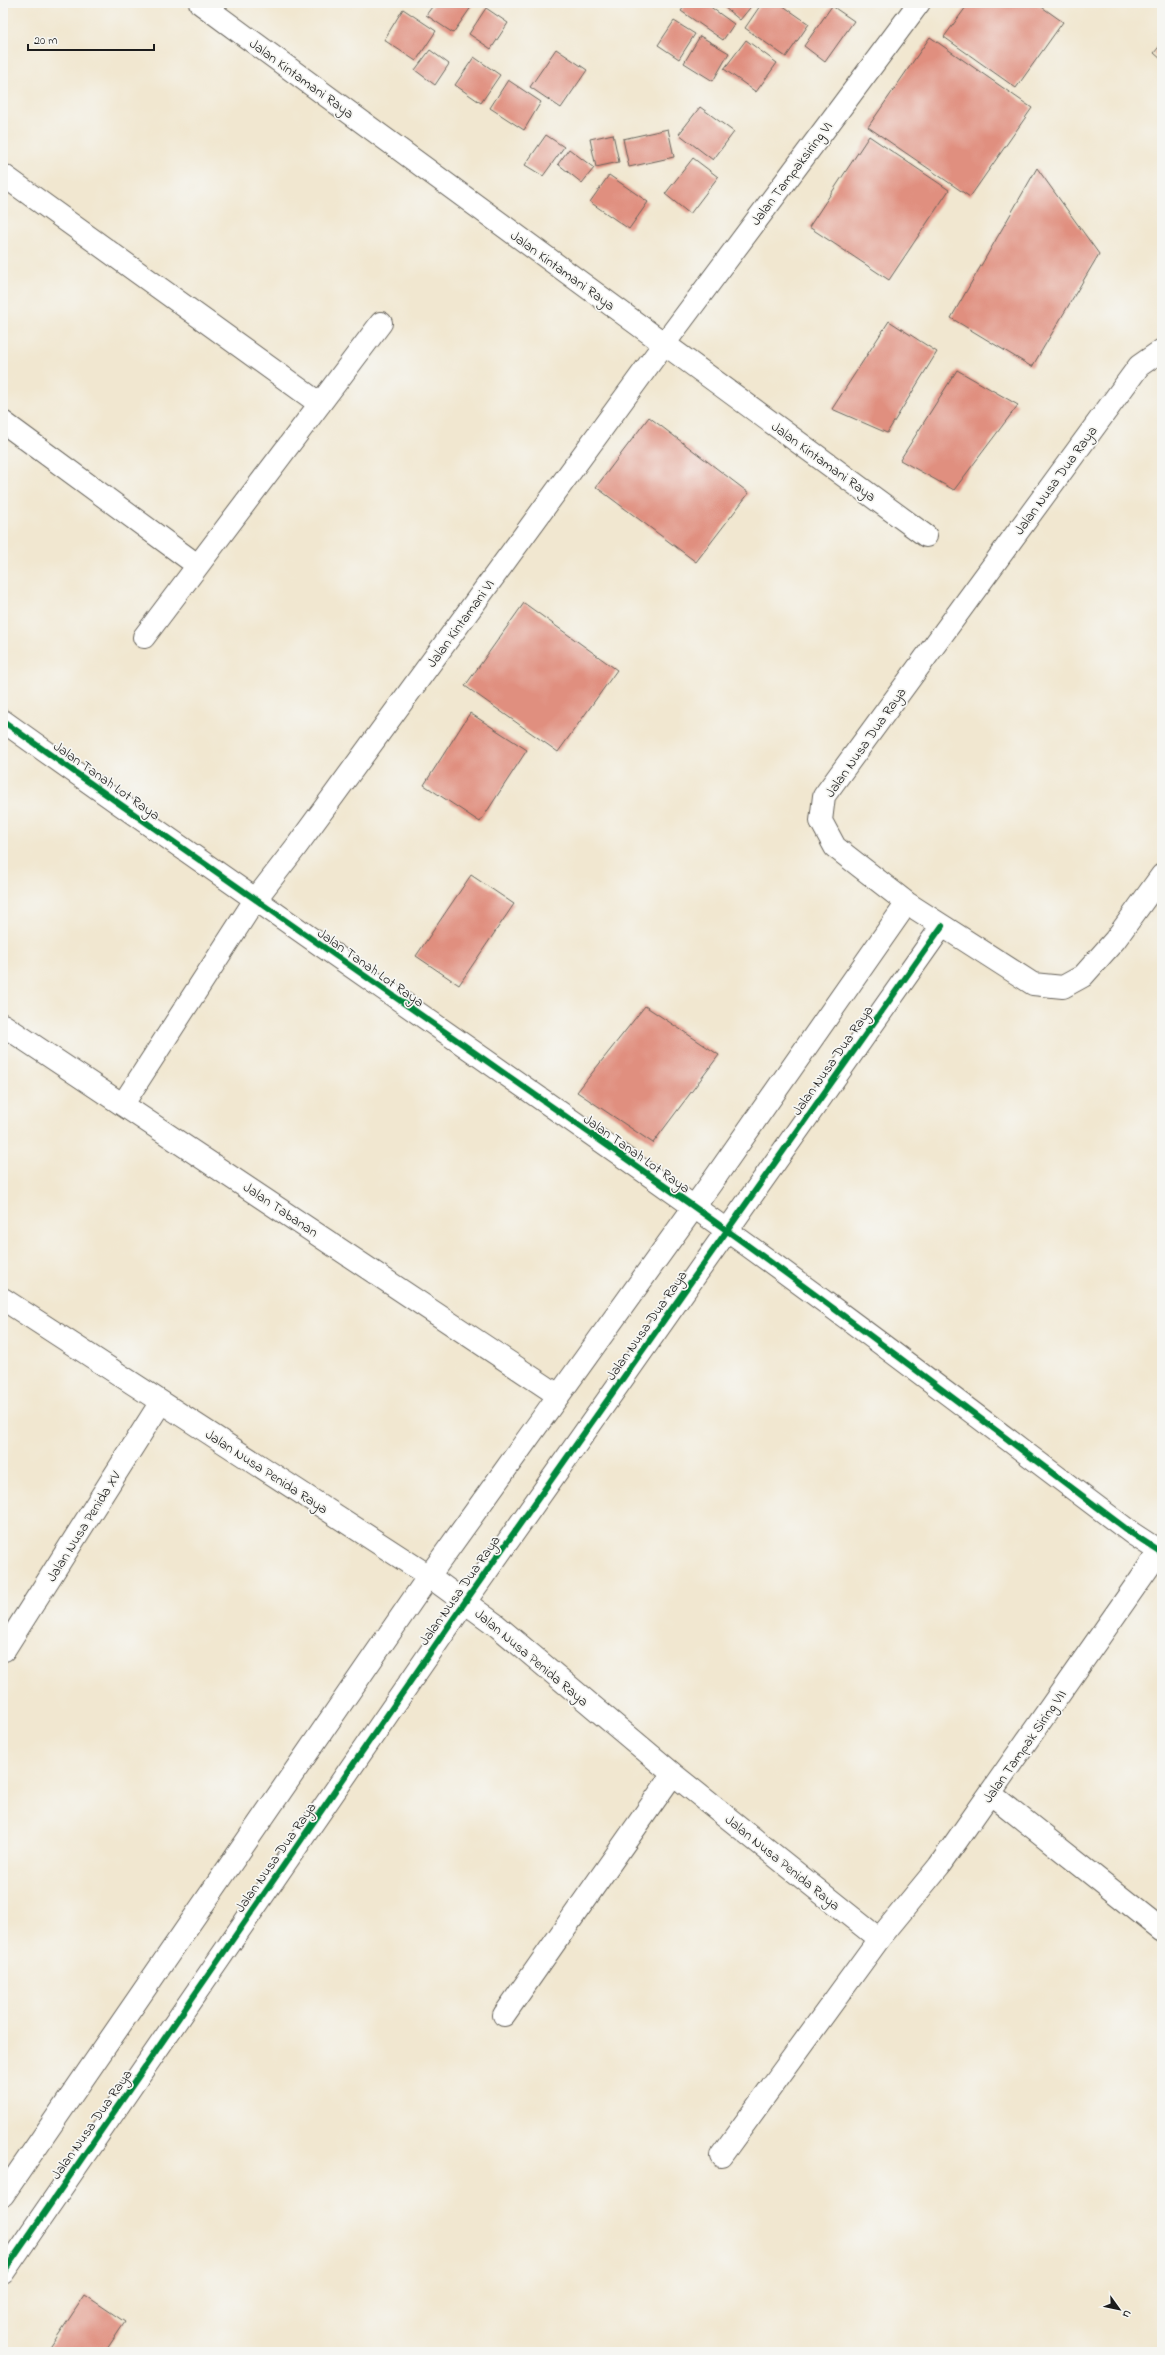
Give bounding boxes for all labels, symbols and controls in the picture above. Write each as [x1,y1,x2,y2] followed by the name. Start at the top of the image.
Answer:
[28,26,154,52] scale bar
[34,32,57,50] text: 20 m
[244,34,358,125] street label: Jalan Kintamani Raya
[746,117,839,231] street label: Jalan Tampaksiring VI
[505,226,619,317] street label: Jalan Kintamani Raya
[766,417,880,508] street label: Jalan Kintamani Raya
[1009,422,1104,540] street label: Jalan Nusa Dua Raya
[422,575,500,672] street label: Jalan Kintamani VI
[820,683,913,803] street label: Jalan Nusa Dua Raya
[48,736,164,827] street label: Jalan Tanah Lot Raya
[312,923,428,1014] street label: Jalan Tanah Lot Raya
[787,1001,880,1121] street label: Jalan Nusa Dua Raya
[578,1109,694,1200] street label: Jalan Tanah Lot Raya
[238,1177,322,1243] street label: Jalan Tabanan
[601,1266,694,1386] street label: Jalan Nusa Dua Raya
[200,1425,332,1521] street label: Jalan Nusa Penida Raya
[42,1467,127,1586] street label: Jalan Nusa Penida XV
[414,1531,507,1651] street label: Jalan Nusa Dua Raya
[469,1604,592,1713] street label: Jalan Nusa Penida Raya
[978,1686,1073,1808] street label: Jalan Tampak Siring VII
[230,1798,323,1918] street label: Jalan Nusa Dua Raya
[719,1810,844,1917] street label: Jalan Nusa Penida Raya
[46,2065,139,2185] street label: Jalan Nusa Dua Raya
[1099,2289,1139,2329] north arrow
[1118,2307,1135,2321] text: U

